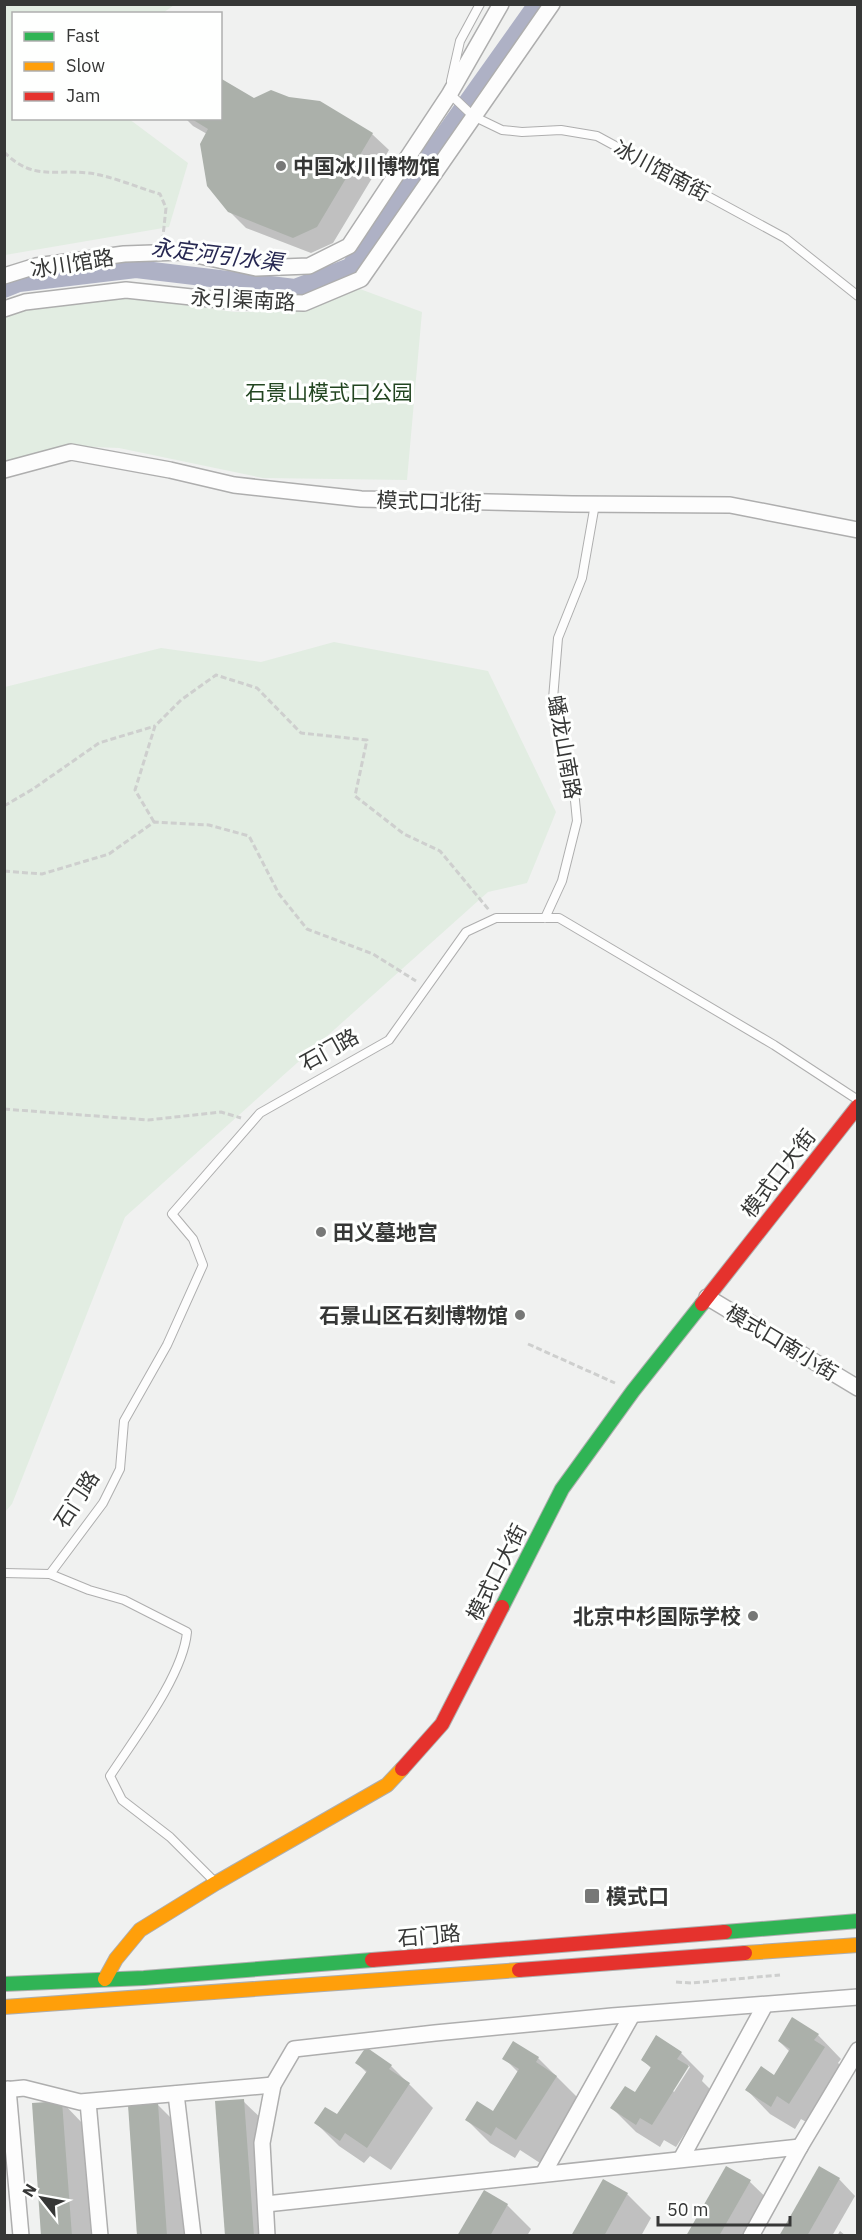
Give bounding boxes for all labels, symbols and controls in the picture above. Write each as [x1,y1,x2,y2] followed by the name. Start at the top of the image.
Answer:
[12,12,222,120] legend
[66,24,100,47] text: Fast
[66,54,105,77] text: Slow
[66,84,101,107] text: Jam
[609,133,715,207] street label: 冰川馆南街
[293,152,440,180] place label: 中国冰川博物馆
[274,159,288,173] marker: 中国冰川博物馆
[150,232,287,277] water label: 永定河引水渠
[28,243,116,283] street label: 冰川馆路
[190,282,296,316] street label: 永引渠南路
[245,378,413,406] park label: 石景山模式口公园
[376,485,482,517] street label: 模式口北街
[542,693,588,801] street label: 蟠龙山南路
[295,1021,363,1077] street label: 石门路
[735,1123,821,1223] street label: 模式口大街
[333,1218,438,1246] place label: 田义墓地宫
[314,1225,328,1239] marker: 田义墓地宫
[721,1298,843,1386] street label: 模式口南小街
[319,1301,508,1329] place label: 石景山区石刻博物馆
[513,1308,527,1322] marker: 石景山区石刻博物馆
[47,1465,105,1533] street label: 石门路
[460,1519,532,1625] street label: 模式口大街
[573,1602,741,1630] place label: 北京中杉国际学校
[746,1609,760,1623] marker: 北京中杉国际学校
[606,1882,669,1910] place label: 模式口
[583,1887,601,1905] marker: 模式口
[396,1918,462,1952] street label: 石门路
[12,2168,72,2228] north arrow
[18,2180,41,2200] text: N
[658,2189,790,2227] scale bar
[667,2198,709,2221] text: 50 m

